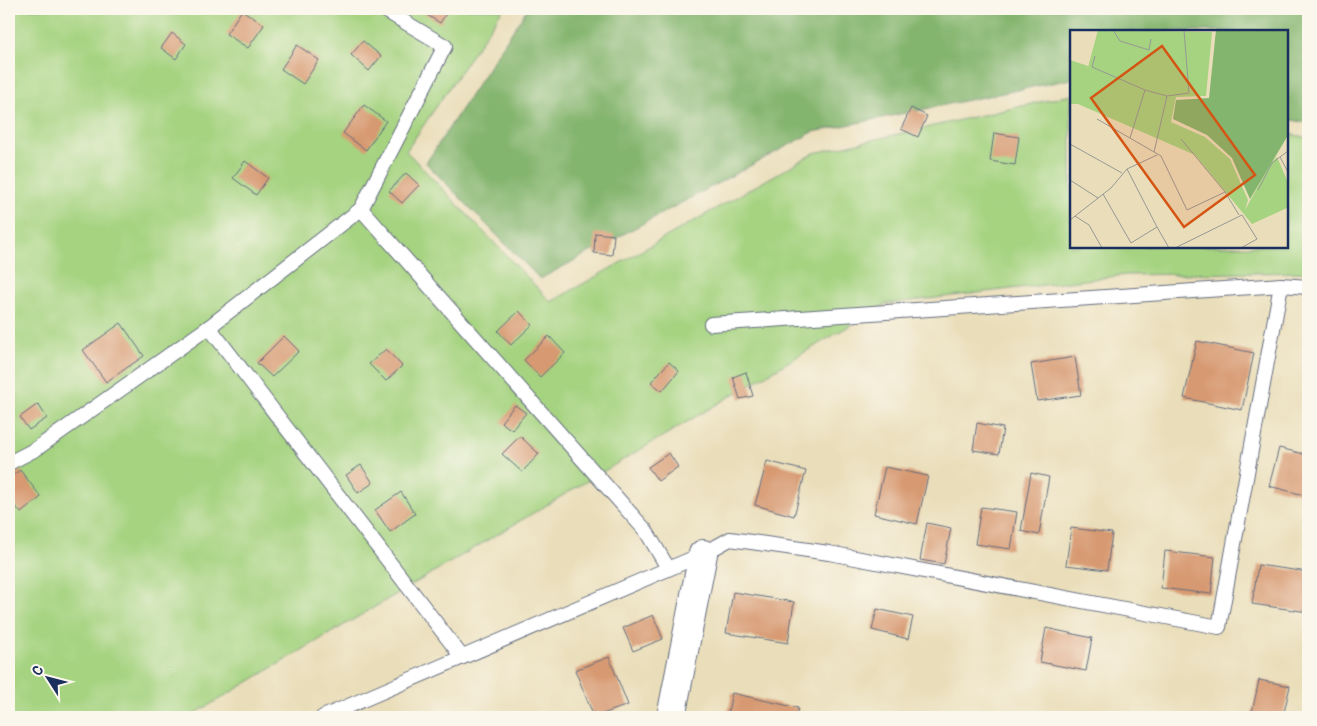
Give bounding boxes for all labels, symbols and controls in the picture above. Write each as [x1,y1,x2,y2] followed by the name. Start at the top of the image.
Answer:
[1070,30,1287,248] inset map
[22,654,72,704] north arrow
[28,662,48,679] text: С

